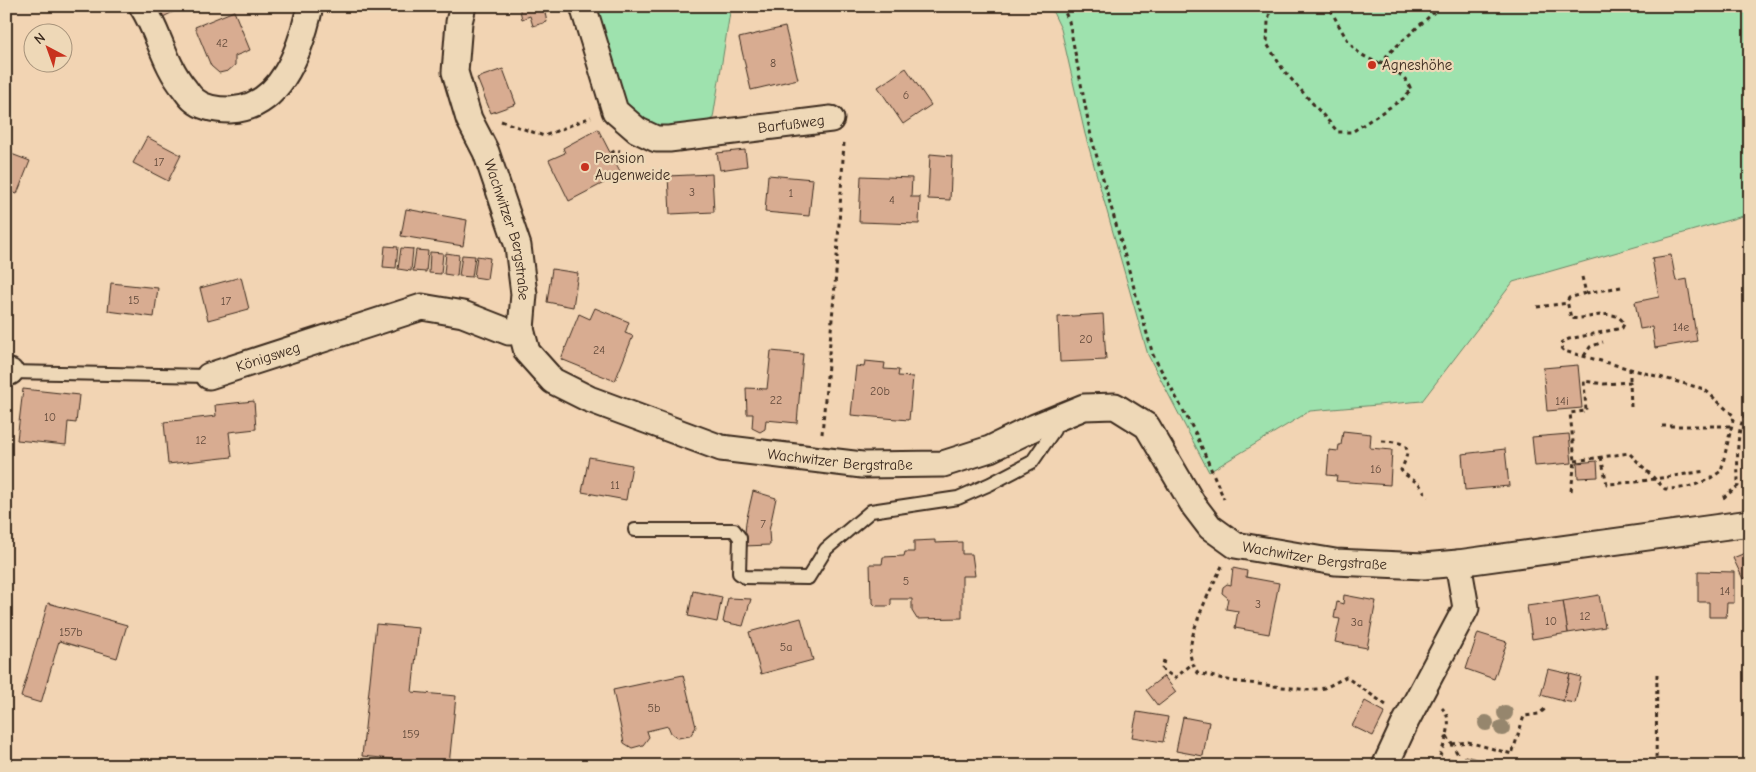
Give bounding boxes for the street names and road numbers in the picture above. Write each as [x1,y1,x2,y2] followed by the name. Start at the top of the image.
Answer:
[757,111,826,137] street label: Barfußweg
[480,157,533,302] street label: Wachwitzer Bergstraße
[234,338,302,376] street label: Königsweg
[766,445,913,474] street label: Wachwitzer Bergstraße
[1241,537,1388,573] street label: Wachwitzer Bergstraße

